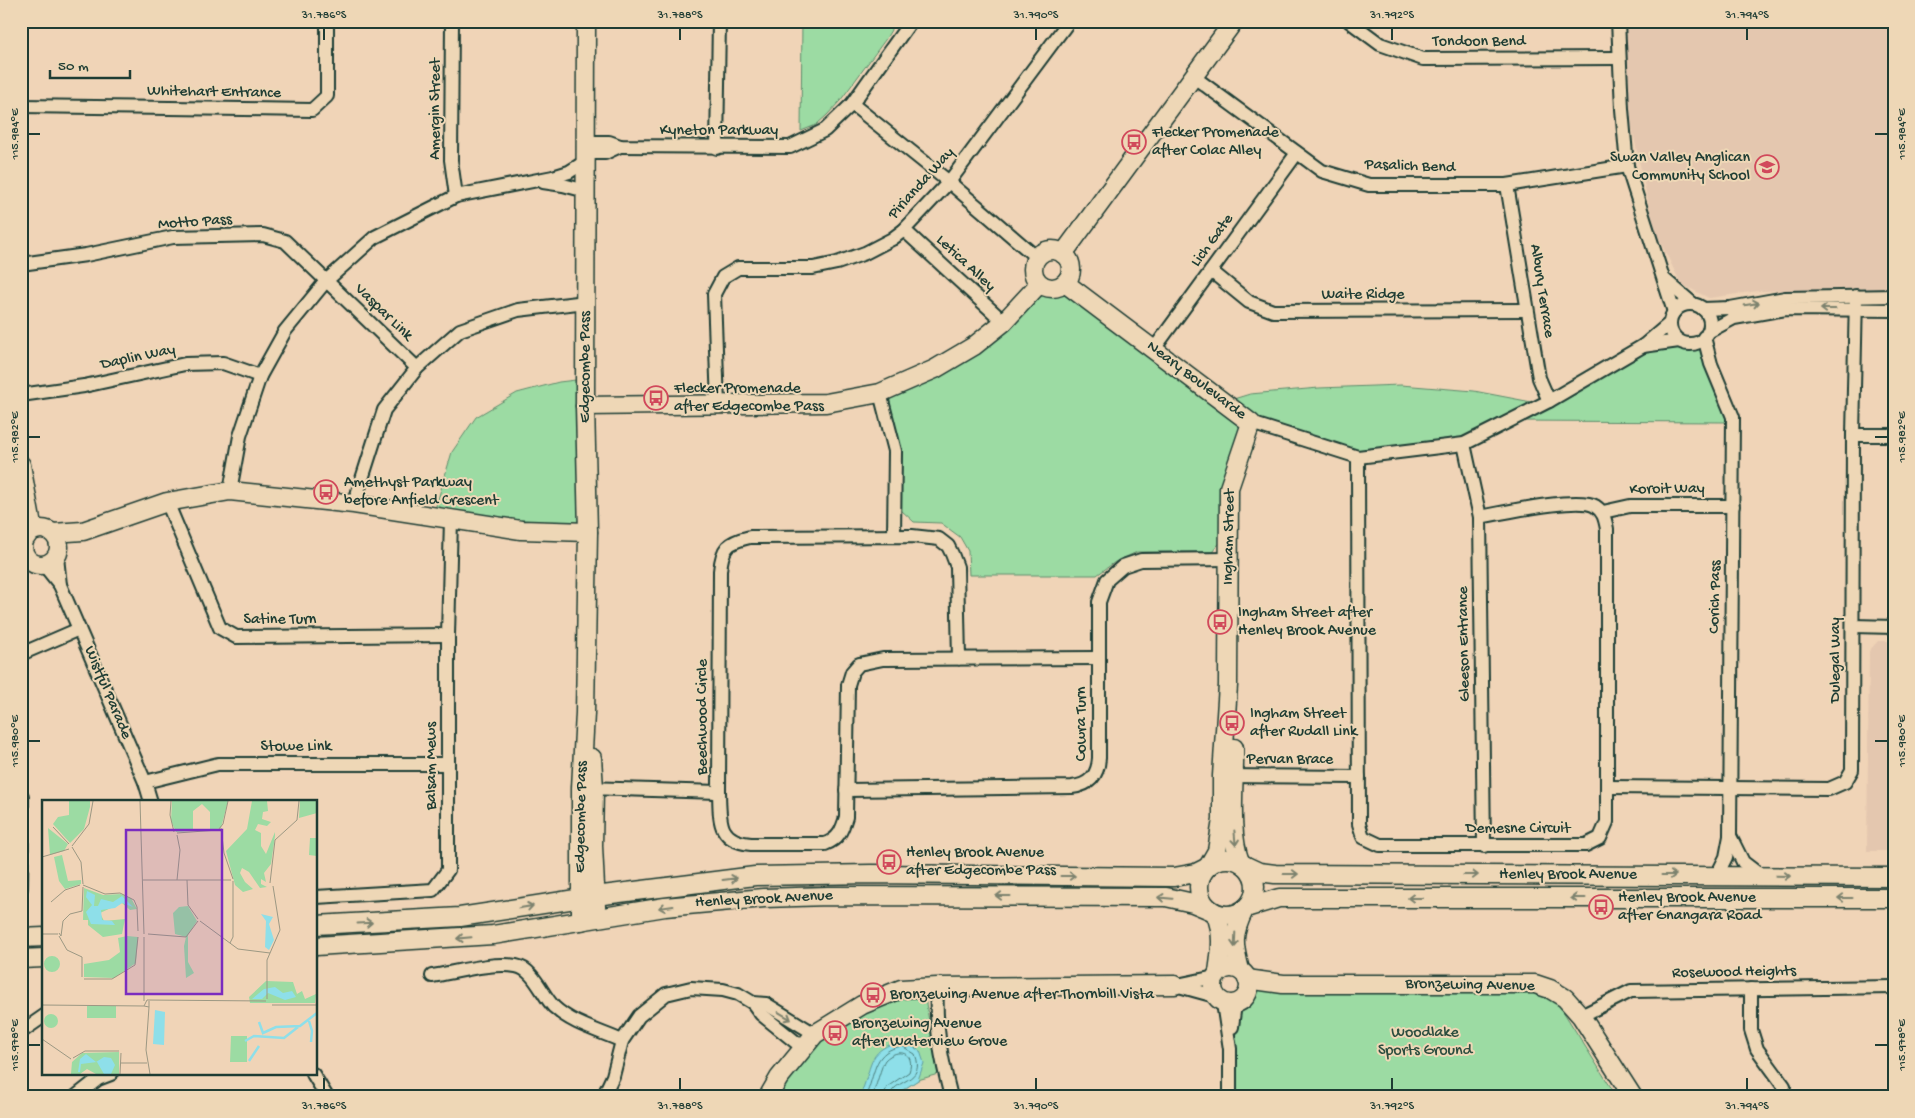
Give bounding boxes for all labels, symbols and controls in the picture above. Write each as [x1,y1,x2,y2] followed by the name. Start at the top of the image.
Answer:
[301,9,347,23] text: 31.786°S
[656,9,703,23] text: 31.788°S
[1013,9,1059,23] text: 31.790°S
[1369,9,1414,23] text: 31.792°S
[1724,9,1769,23] text: 31.794°S
[1432,33,1527,52] street label: Tondoon Bend
[50,48,130,80] scale bar
[427,57,446,160] street label: Amergin Street
[58,58,89,76] text: 50 m
[147,82,282,104] street label: Whitehart Entrance
[9,108,23,160] text: 115.984°E
[1896,108,1910,160] text: 115.984°E
[660,122,778,141] street label: Kyneton Parkway
[1151,124,1280,161] place label: Flecker Promenade after Colac Alley
[1121,129,1147,155] bus stop icon: Flecker Promenade after Colac Alley
[884,144,959,225] street label: Pirianda Way
[1610,149,1750,186] place label: Swan Valley Anglican Community School
[1754,154,1780,180] school or university icon: Swan Valley Anglican Community School
[1363,156,1457,178] street label: Pasalich Bend
[1187,210,1239,271] street label: Lich Gate
[157,211,234,235] street label: Motto Pass
[931,232,999,297] street label: Letica Alley
[1524,243,1558,340] street label: Albury Terrace
[349,280,418,347] street label: Vaspar Link
[1321,286,1405,305] street label: Waite Ridge
[1743,299,1759,308] one-way arrow
[1820,304,1836,314] one-way arrow
[577,310,596,423] street label: Edgecombe Pass
[1142,337,1250,425] street label: Neary Boulevarde
[98,341,177,375] street label: Daplin Way
[673,380,825,417] place label: Flecker Promenade after Edgecombe Pass
[643,385,669,411] bus stop icon: Flecker Promenade after Edgecombe Pass
[9,411,23,464] text: 115.982°E
[1896,411,1910,464] text: 115.982°E
[344,474,500,511] place label: Amethyst Parkway before Anfield Crescent
[313,479,339,505] bus stop icon: Amethyst Parkway before Anfield Crescent
[1629,480,1705,500] street label: Koroit Way
[1220,487,1240,585] street label: Ingham Street
[1706,559,1726,634] street label: Corich Pass
[1454,585,1476,702] street label: Gleeson Entrance
[1238,604,1377,641] place label: Ingham Street after Henley Brook Avenue
[1207,609,1233,635] bus stop icon: Ingham Street after Henley Brook Avenue
[244,611,317,630] street label: Satine Turn
[1827,617,1846,704] street label: Dulegal Way
[79,644,135,743] street label: Wistful Parade
[694,658,713,776] street label: Beechwood Circle
[1073,686,1092,761] street label: Cowra Turn
[1250,705,1359,742] place label: Ingham Street after Rudall Link
[1219,710,1245,736] bus stop icon: Ingham Street after Rudall Link
[9,714,23,768] text: 115.980°E
[1896,714,1910,768] text: 115.980°E
[423,721,442,811] street label: Balsam Mews
[261,738,333,757] street label: Stowe Link
[1246,751,1334,770] street label: Pervan Brace
[572,760,592,873] street label: Edgecombe Pass
[42,800,318,1076] inset map
[1465,820,1572,839] street label: Demesne Circuit
[1230,830,1239,846] one-way arrow
[906,844,1057,881] place label: Henley Brook Avenue after Edgecombe Pass
[876,849,902,875] bus stop icon: Henley Brook Avenue after Edgecombe Pass
[1499,866,1638,885] street label: Henley Brook Avenue
[1283,869,1299,879] one-way arrow
[1463,870,1479,880] one-way arrow
[1660,870,1677,880] one-way arrow
[1059,871,1075,881] one-way arrow
[1775,871,1791,881] one-way arrow
[722,874,738,884] one-way arrow
[695,887,834,913] street label: Henley Brook Avenue
[1618,889,1763,926] place label: Henley Brook Avenue after Gnangara Road
[995,891,1011,901] one-way arrow
[1157,893,1173,903] one-way arrow
[1407,893,1424,903] one-way arrow
[1570,893,1586,903] one-way arrow
[1837,893,1854,903] one-way arrow
[1588,894,1614,920] bus stop icon: Henley Brook Avenue after Gnangara Road
[518,901,534,911] one-way arrow
[658,903,674,913] one-way arrow
[357,918,373,927] one-way arrow
[1230,931,1240,947] one-way arrow
[456,933,472,943] one-way arrow
[1672,962,1797,984] street label: Rosewood Heights
[1404,975,1536,997] street label: Bronzewing Avenue
[860,982,886,1008] bus stop icon: Bronzewing Avenue after Thornbill Vista
[889,986,1155,1005] place label: Bronzewing Avenue after Thornbill Vista
[777,1011,791,1021] one-way arrow
[851,1015,1008,1052] place label: Bronzewing Avenue after Waterview Grove
[9,1019,23,1072] text: 115.978°E
[1896,1019,1910,1072] text: 115.978°E
[822,1020,848,1046] bus stop icon: Bronzewing Avenue after Waterview Grove
[1378,1024,1474,1061] park label: Woodlake Sports Ground
[301,1100,347,1114] text: 31.786°S
[656,1100,703,1114] text: 31.788°S
[1013,1100,1059,1114] text: 31.790°S
[1369,1100,1414,1114] text: 31.792°S
[1724,1100,1769,1114] text: 31.794°S

